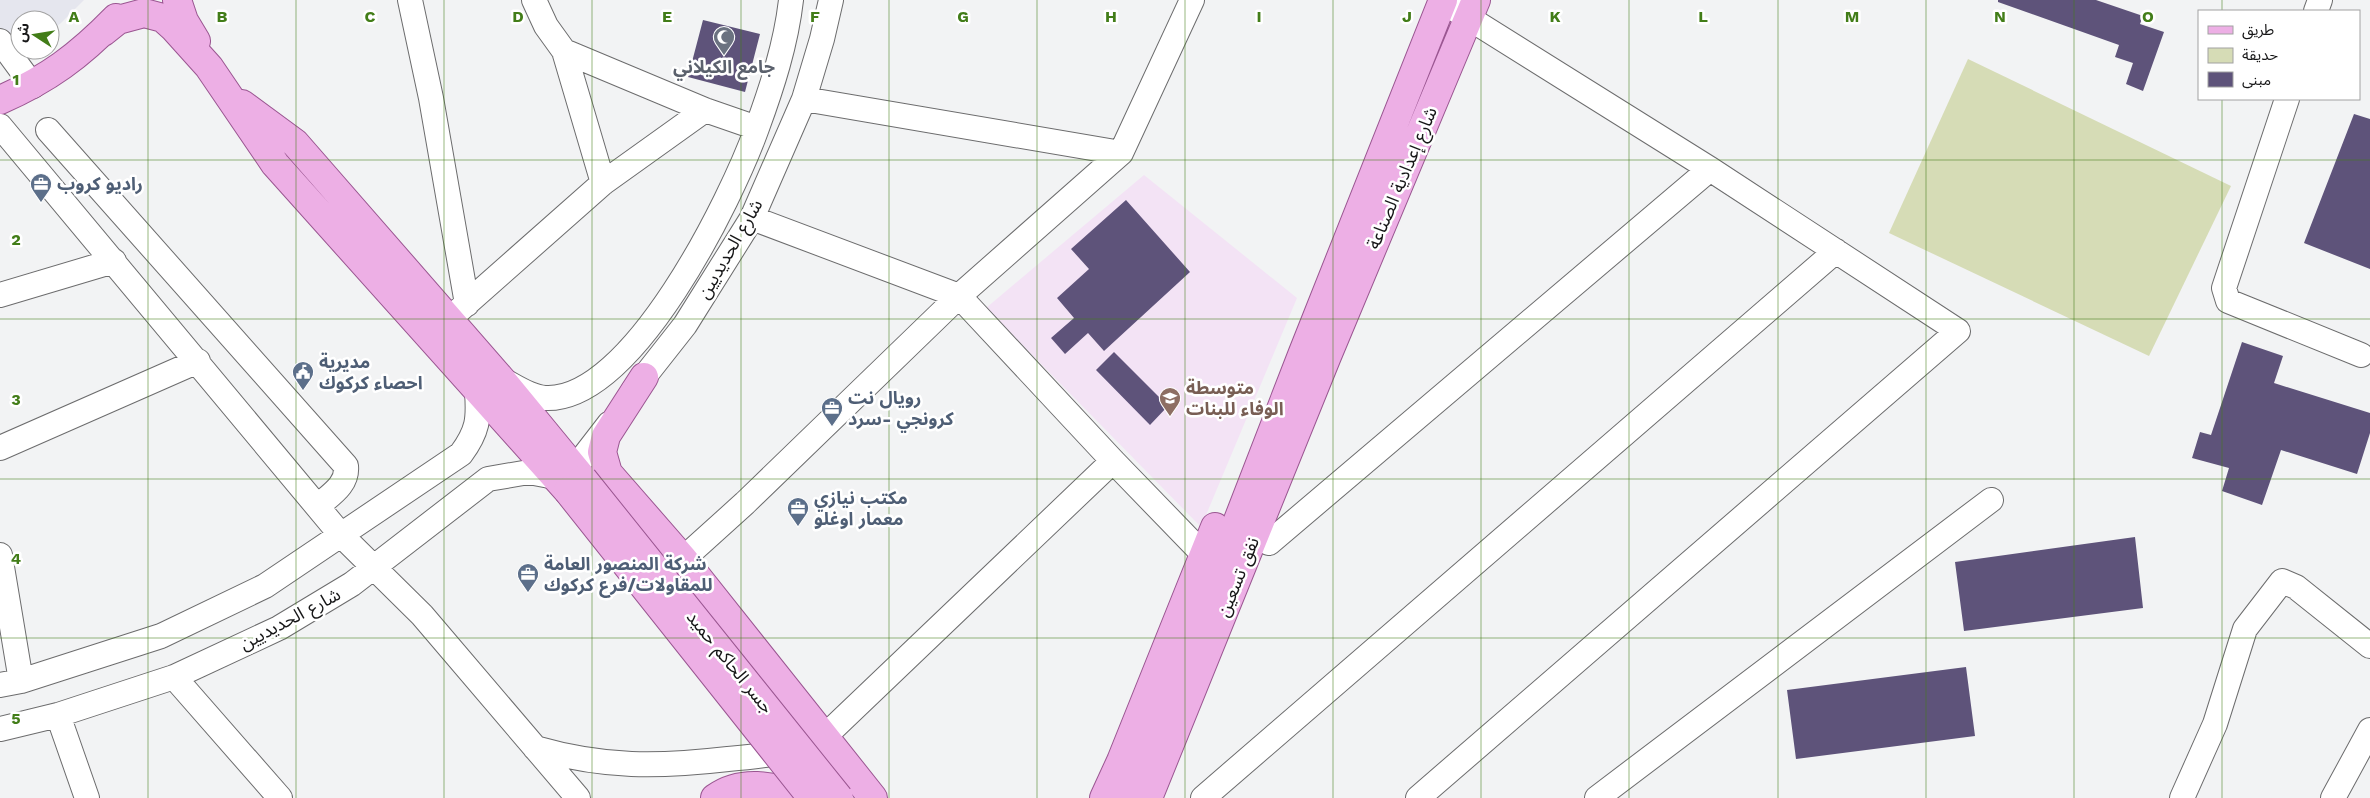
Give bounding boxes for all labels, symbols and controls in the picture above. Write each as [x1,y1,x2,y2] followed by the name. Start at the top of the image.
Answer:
[69,7,80,26] text: A
[217,7,228,26] text: B
[365,7,376,26] text: C
[512,7,524,26] text: D
[662,7,672,26] text: E
[810,7,820,26] text: F
[957,7,969,26] text: G
[1105,7,1117,26] text: H
[1256,7,1262,26] text: I
[1402,7,1412,26] text: J
[1549,7,1561,26] text: K
[1698,7,1708,26] text: L
[1845,7,1859,26] text: M
[1994,7,2006,26] text: N
[2142,7,2154,26] text: O
[10,10,60,60] north arrow
[2198,10,2360,100] legend
[12,21,32,43] text: ش
[2242,21,2274,40] text: طريق
[712,25,736,56] mosque icon: جامع الكيلاني
[2242,46,2278,64] text: حديقة
[673,56,775,81] place label: جامع الكيلاني
[13,70,19,89] text: 1
[2242,71,2271,89] text: مبنى
[1362,104,1445,254] street label: شارع إعدادية الصناعة
[29,172,53,203] office icon: راديو كروب
[57,173,143,195] place label: راديو كروب
[693,195,770,304] street label: شارع الحديديين
[11,230,21,249] text: 2
[319,351,423,394] place label: مديرية احصاء كركوك
[291,360,315,391] public building icon: مديرية احصاء كركوك
[1186,377,1284,419] place label: متوسطة الوفاء للبنات
[1158,386,1182,417] school or university icon: متوسطة الوفاء للبنات
[848,387,955,433] place label: رويال نت كرونجي -سرد
[11,390,21,409] text: 3
[820,396,844,427] office icon: رويال نت كرونجي -سرد
[814,487,908,530] place label: مكتب نيازي معمار اوغلو
[786,496,810,527] office icon: مكتب نيازي معمار اوغلو
[1212,534,1264,620] street label: نفق تسعين
[11,549,21,568] text: 4
[544,553,713,598] place label: شركة المنصور العامة للمقاولات/فرع كركوك
[516,562,540,593] office icon: شركة المنصور العامة للمقاولات/فرع كركوك
[236,583,346,658] street label: شارع الحديديين
[680,606,778,719] street label: جسر الحاكم حميد
[11,709,21,728] text: 5

